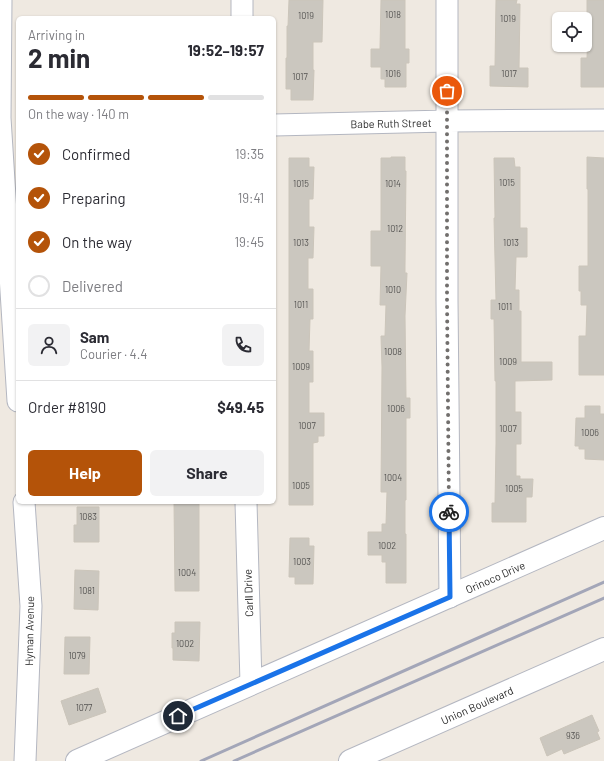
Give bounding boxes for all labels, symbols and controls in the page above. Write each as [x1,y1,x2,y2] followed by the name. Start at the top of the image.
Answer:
[385,9,401,20] house number: 1018
[298,10,314,21] house number: 1019
[552,12,592,52] map controls
[552,12,592,52] button: locate
[500,13,516,24] house number: 1019
[28,27,85,43] text: Arriving in
[187,41,264,59] text: 19:52–19:57
[28,42,90,73] text: 2 min
[385,68,401,79] house number: 1016
[501,68,517,79] house number: 1017
[292,71,308,82] house number: 1017
[430,74,464,108] pin
[436,80,458,102] icon: bag
[28,106,129,122] text: On the way · 140 m
[350,116,432,130] street label: Babe Ruth Street
[28,143,50,165] icon: check
[62,145,130,163] text: Confirmed
[235,146,264,162] text: 19:35
[499,177,515,188] house number: 1015
[293,178,309,189] house number: 1015
[385,178,401,189] house number: 1014
[28,187,50,209] icon: check
[62,189,126,207] text: Preparing
[238,190,264,206] text: 19:41
[387,223,403,234] house number: 1012
[28,231,50,253] icon: check
[62,233,132,251] text: On the way
[234,234,264,250] text: 19:45
[293,237,309,248] house number: 1013
[503,237,519,248] house number: 1013
[62,277,123,295] text: Delivered
[385,284,401,295] house number: 1010
[294,299,308,310] house number: 1011
[498,301,512,312] house number: 1011
[28,324,70,366] button: person
[222,324,264,366] button: phone
[80,328,109,346] text: Sam
[80,346,148,362] text: Courier · 4.4
[384,346,402,357] house number: 1008
[499,356,517,367] house number: 1009
[292,361,310,372] house number: 1009
[28,398,106,416] text: Order #8190
[217,398,264,416] text: $49.45
[387,403,405,414] house number: 1006
[298,420,317,431] house number: 1007
[499,423,518,434] house number: 1007
[581,427,599,438] house number: 1006
[28,450,142,496] button: Help
[150,450,264,496] button: Share
[384,472,402,483] house number: 1004
[292,480,310,491] house number: 1005
[505,483,523,494] house number: 1005
[429,492,469,532] courier
[438,501,460,523] icon: bike
[79,511,97,522] house number: 1083
[378,540,396,551] house number: 1002
[293,556,311,567] house number: 1003
[463,558,527,596] street label: Orinoco Drive
[178,567,196,578] house number: 1004
[241,569,255,617] street label: Carll Drive
[79,585,95,596] house number: 1081
[22,596,36,666] street label: Hyman Avenue
[176,638,194,649] house number: 1002
[68,650,86,661] house number: 1079
[439,683,515,727] street label: Union Boulevard
[161,699,195,733] pin
[76,702,93,713] house number: 1077
[167,705,189,727] icon: home
[566,730,580,741] house number: 936

